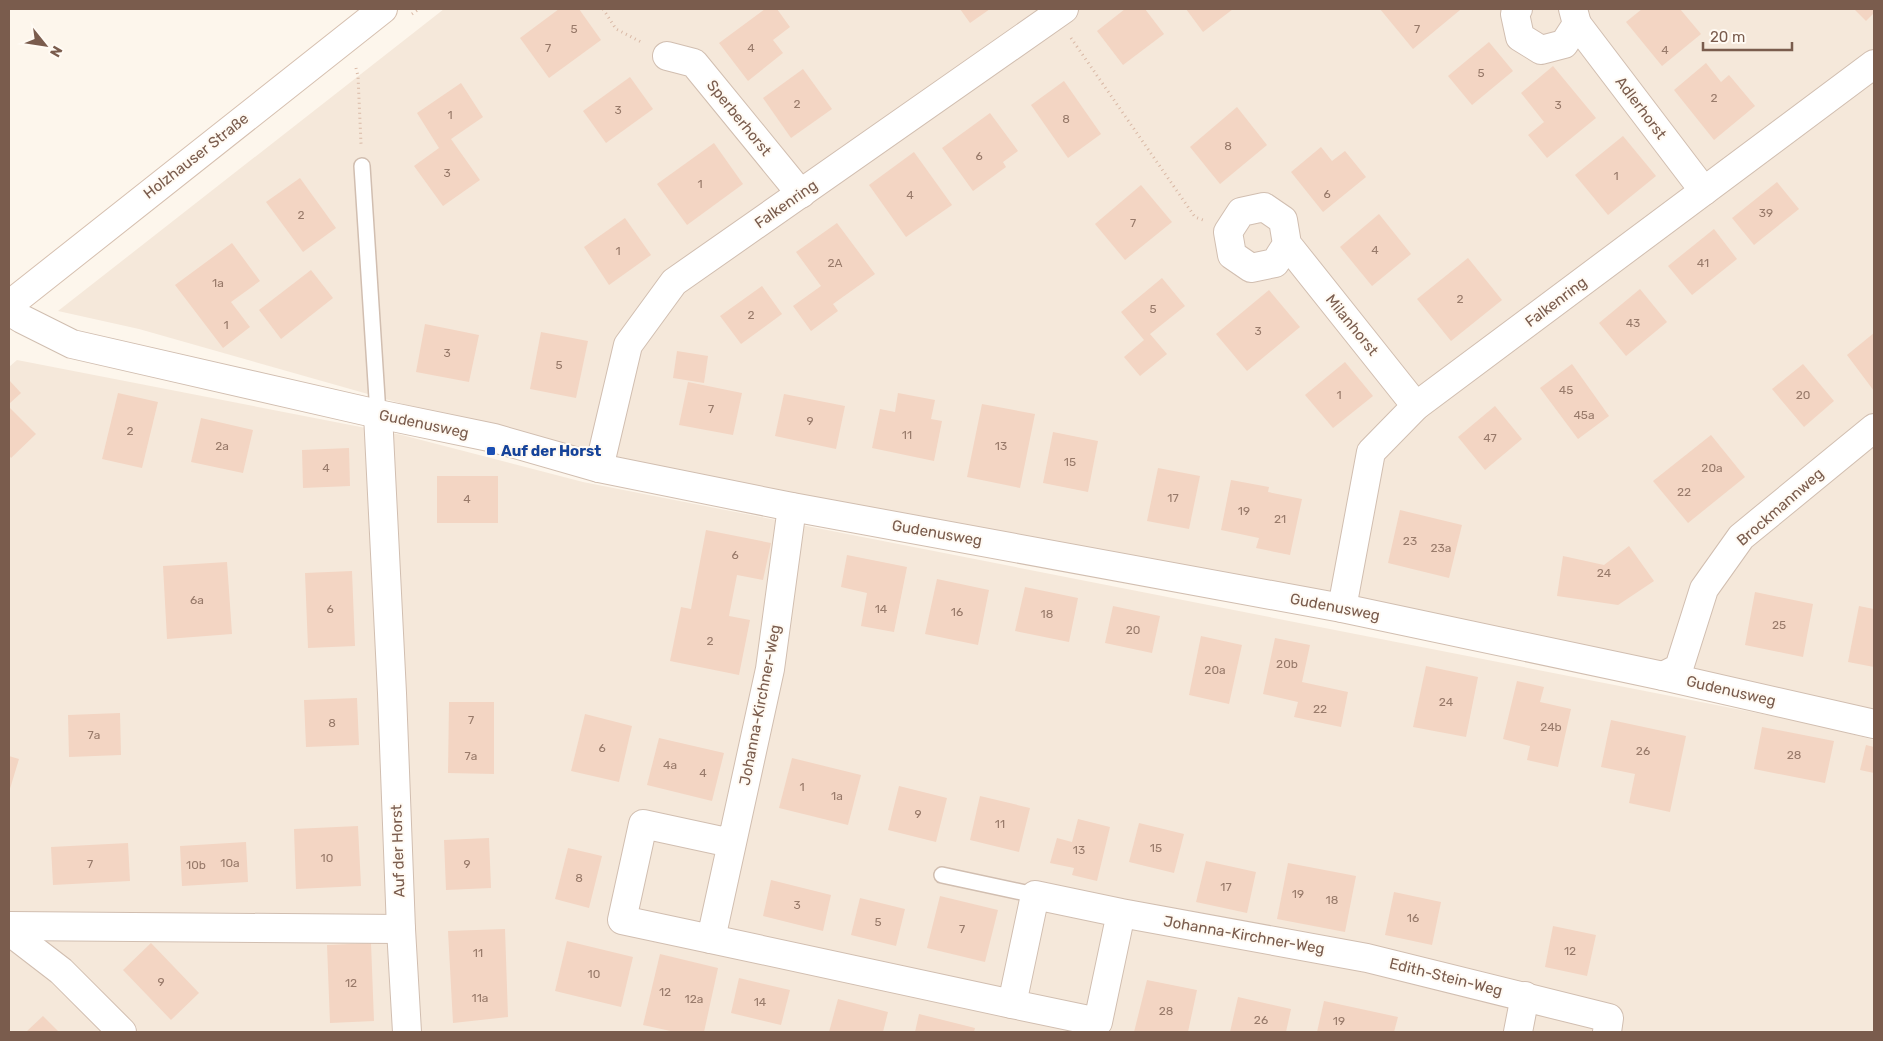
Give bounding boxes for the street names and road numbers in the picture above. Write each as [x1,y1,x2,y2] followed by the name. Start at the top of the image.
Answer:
[1612,73,1670,143] street label: Adlerhorst
[703,76,775,160] street label: Sperberhorst
[140,109,252,203] street label: Holzhauser Straße
[751,176,821,232] street label: Falkenring
[1522,273,1590,331] street label: Falkenring
[1322,291,1382,359] street label: Milanhorst
[377,406,471,442] street label: Gudenusweg
[1733,464,1827,550] street label: Brockmannweg
[890,516,984,550] street label: Gudenusweg
[1288,589,1382,625] street label: Gudenusweg
[736,623,784,787] street label: Johanna-Kirchner-Weg
[1684,672,1778,710] street label: Gudenusweg
[387,804,409,898] street label: Auf der Horst
[1162,912,1326,958] street label: Johanna-Kirchner-Weg
[1388,954,1504,1000] street label: Edith-Stein-Weg

